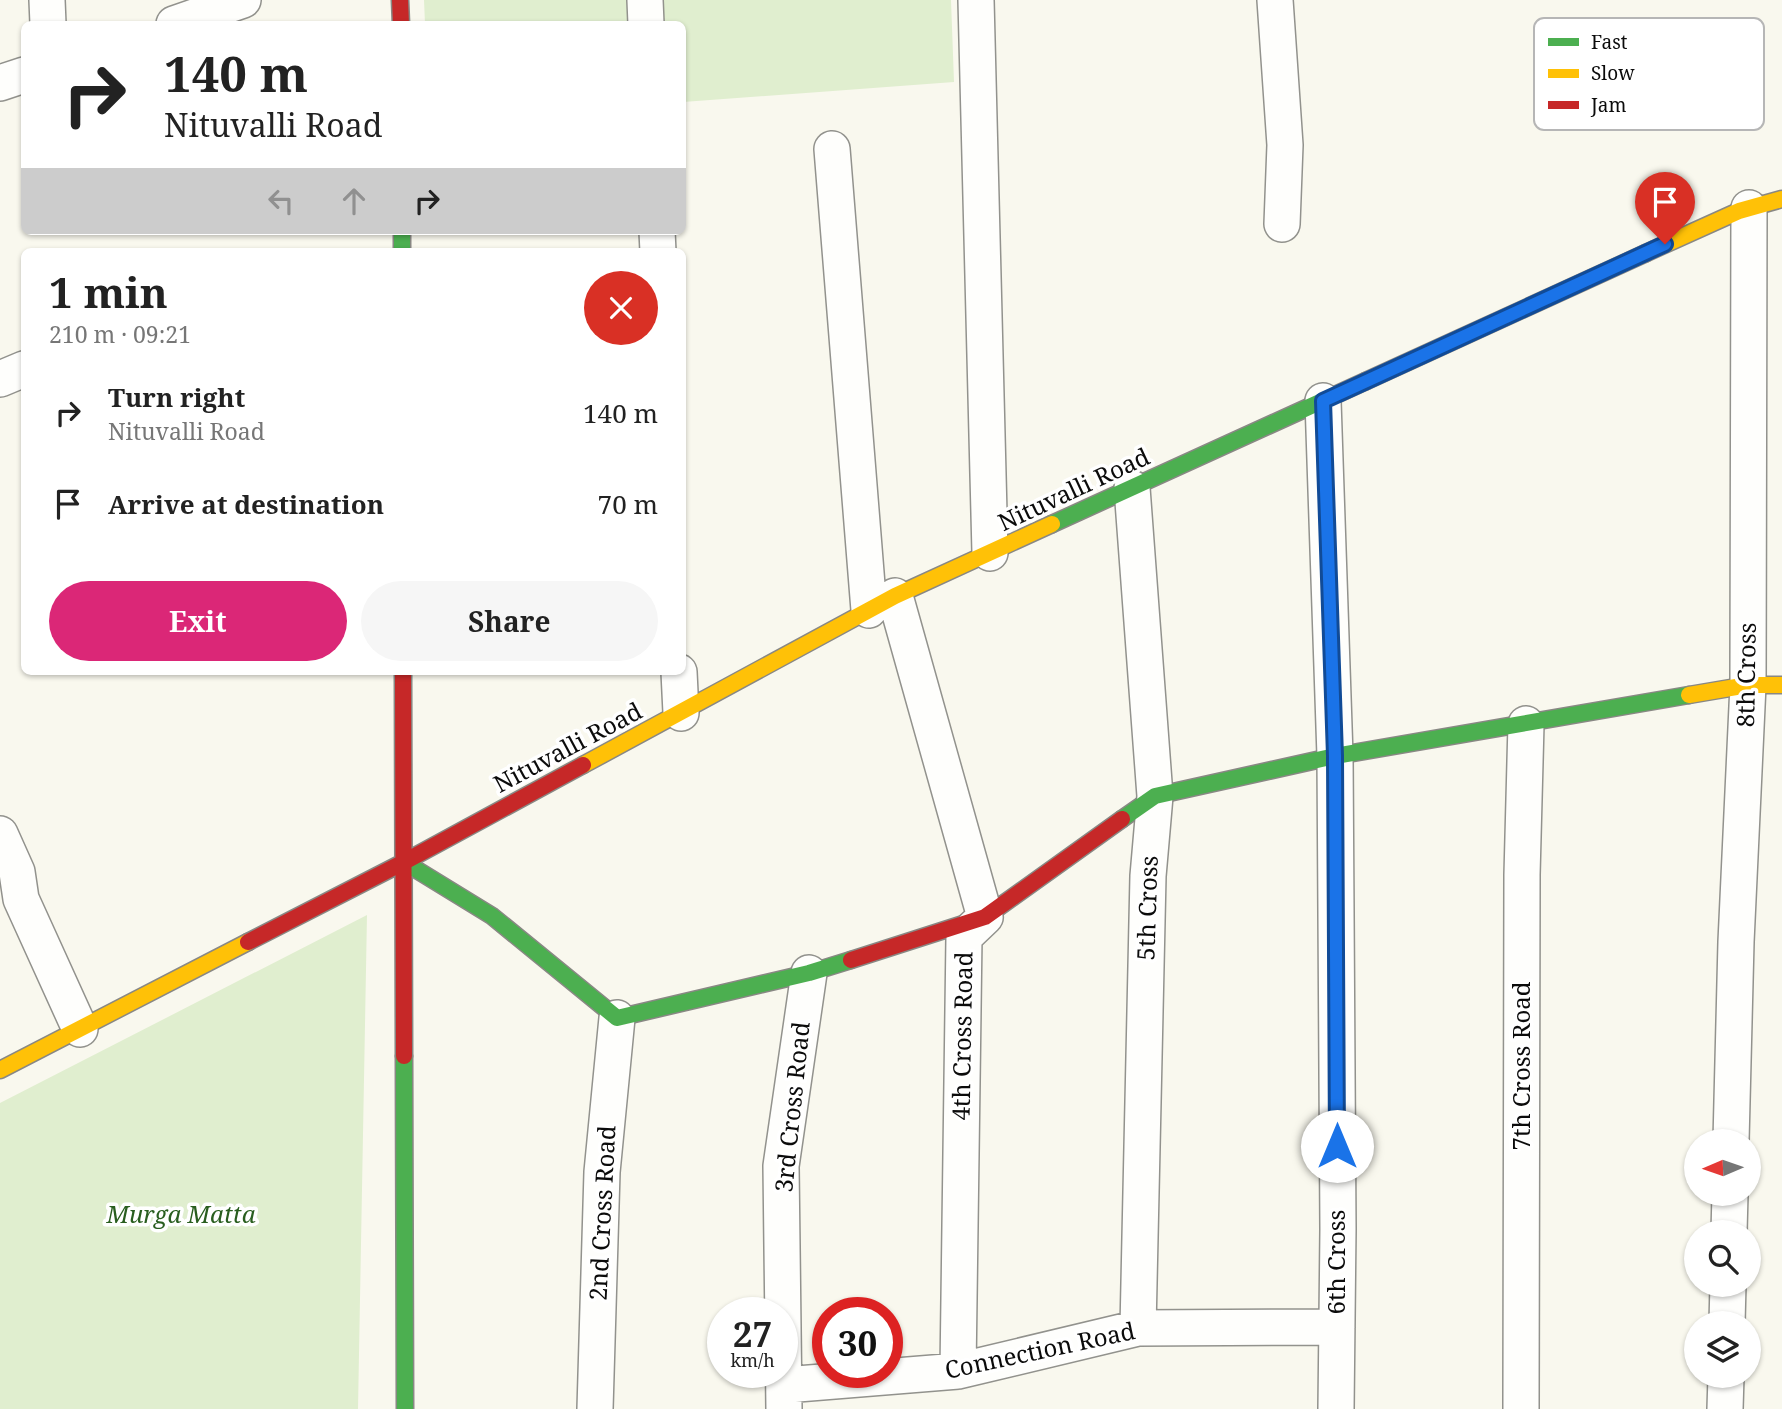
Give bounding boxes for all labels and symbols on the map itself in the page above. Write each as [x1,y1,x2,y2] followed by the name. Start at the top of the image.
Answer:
[1534,18,1764,130] legend
[1591,29,1628,55] text: Fast
[1591,60,1635,86] text: Slow
[1590,92,1626,118] text: Jam
[1635,172,1695,244] pin
[992,439,1155,538] street label: Nituvalli Road
[1728,622,1763,728] street label: 8th Cross
[487,694,648,800] street label: Nituvalli Road
[1128,855,1165,961] street label: 5th Cross
[944,951,979,1121] street label: 4th Cross Road
[1504,981,1537,1150] street label: 7th Cross Road
[766,1020,817,1194] street label: 3rd Cross Road
[1300,1109,1374,1183] position arrow
[580,1124,623,1301] street label: 2nd Cross Road
[1684,1129,1760,1206] north arrow
[105,1197,256,1230] park label: Murga Matta
[1319,1210,1352,1314] street label: 6th Cross
[812,1297,903,1388] speed limit sign: 30
[942,1313,1138,1386] street label: Connection Road

